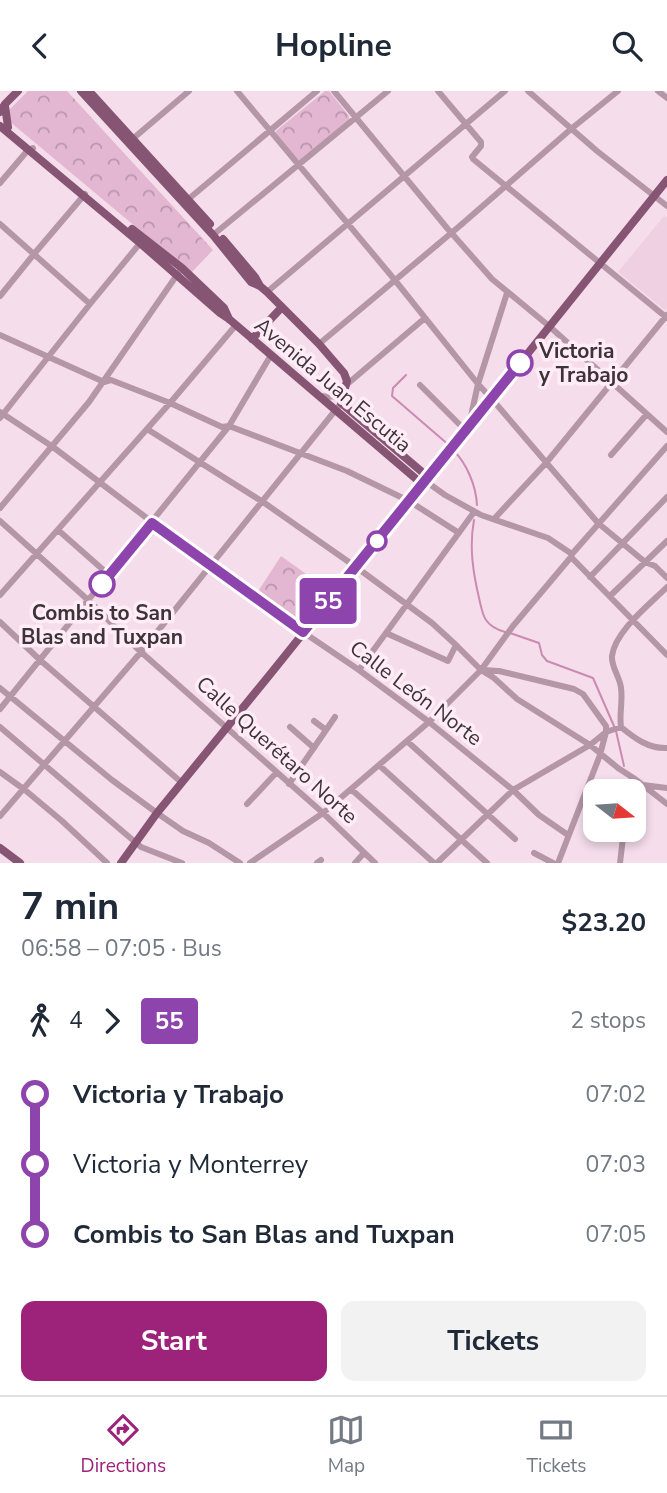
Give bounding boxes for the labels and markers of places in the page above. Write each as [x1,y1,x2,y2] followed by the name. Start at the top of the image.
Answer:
[538,337,628,389] place label: Victoria y Trabajo
[507,350,533,376] marker: Victoria y Trabajo
[367,531,387,551] unlabelled marker
[89,571,115,597] marker: Combis to San Blas and Tuxpan
[21,599,183,651] place label: Combis to San Blas and Tuxpan

